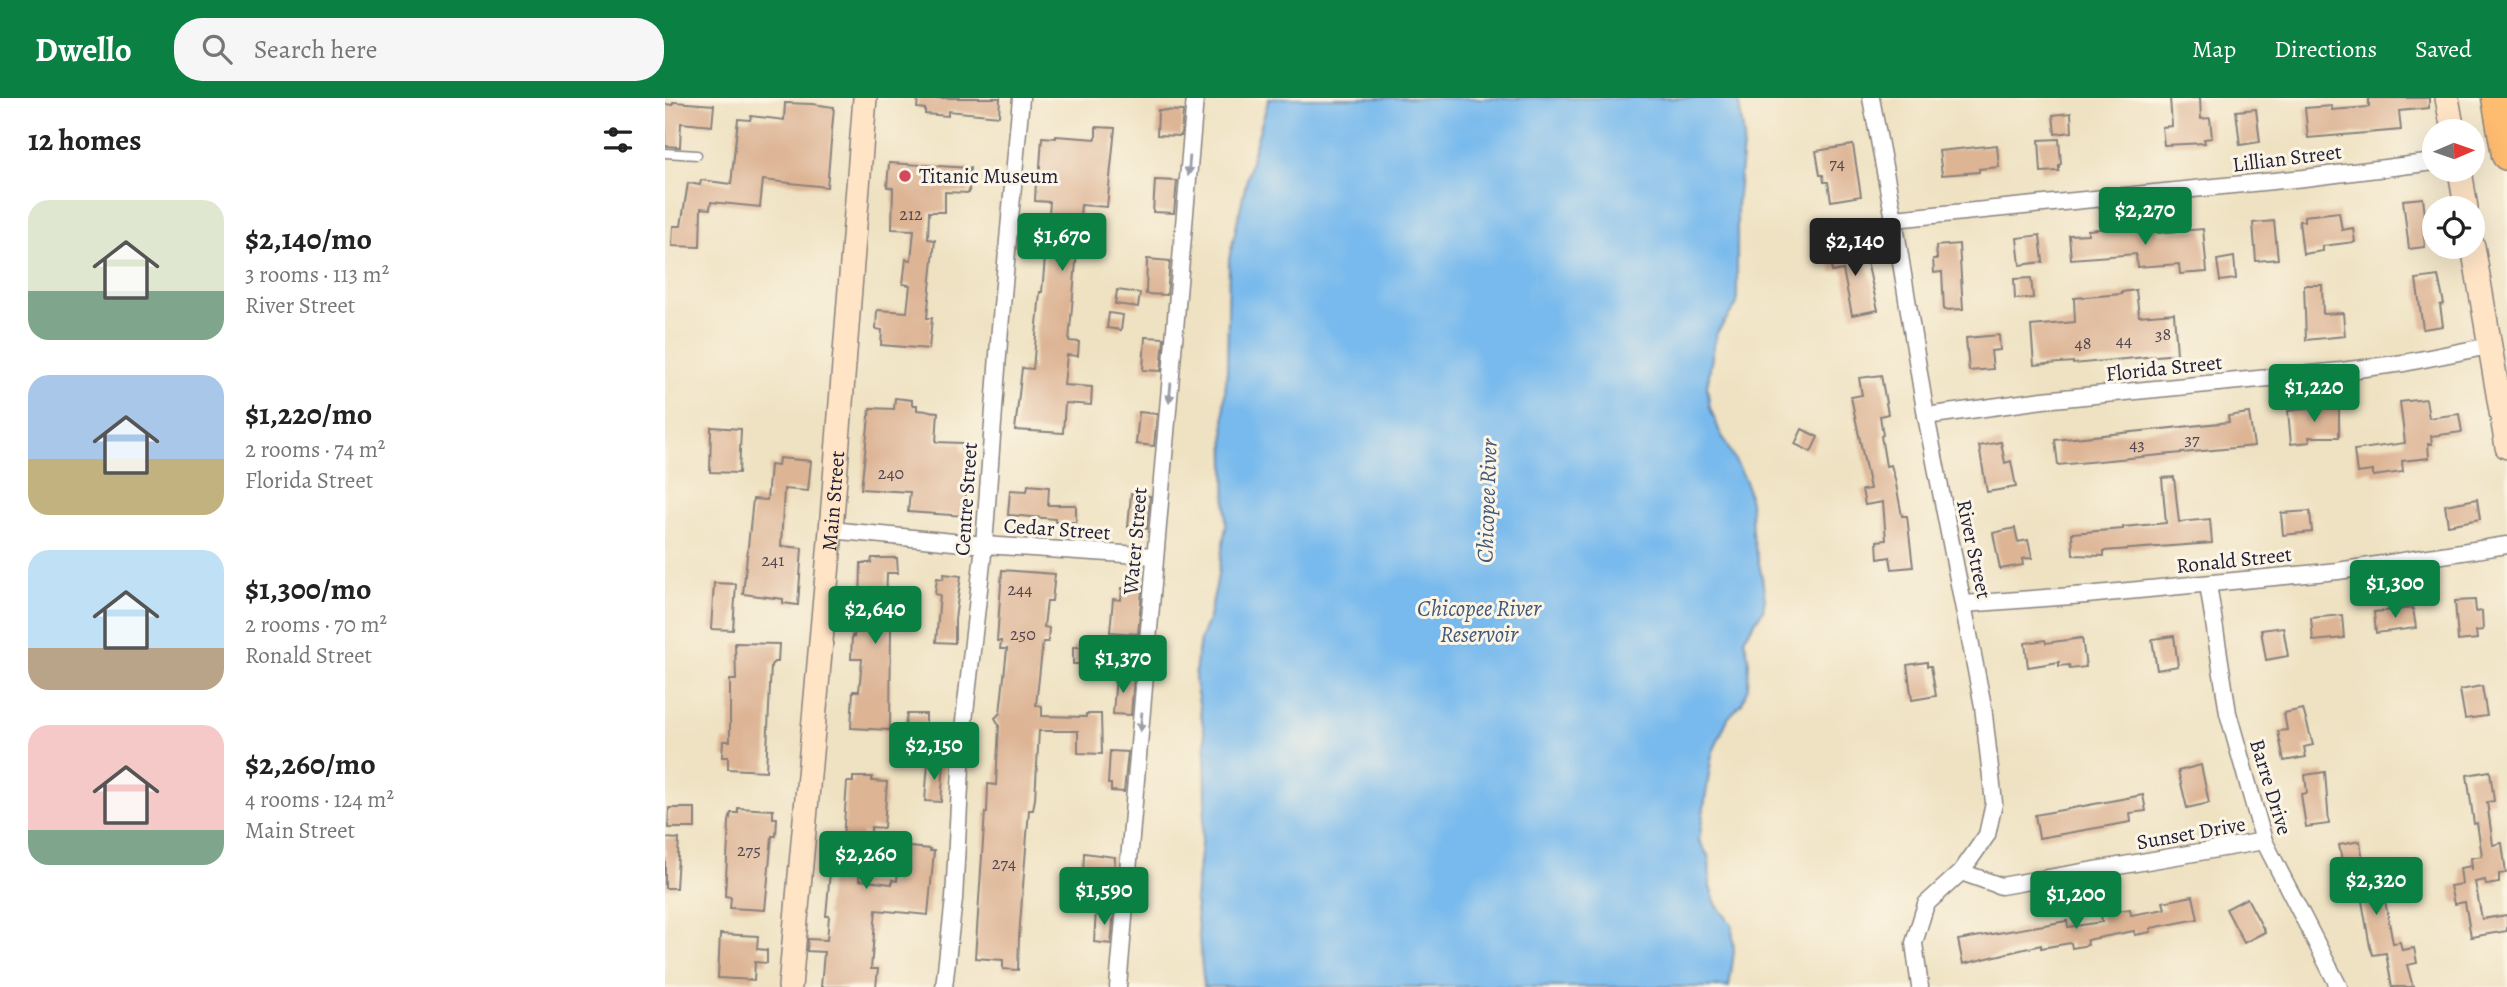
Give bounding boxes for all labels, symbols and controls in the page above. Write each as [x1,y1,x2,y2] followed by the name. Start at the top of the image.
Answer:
[174,18,664,81] search box
[35,27,132,72] text: Dwello
[198,30,236,68] icon: search
[254,32,377,67] text: Search here
[2192,33,2236,65] text: Map
[2274,33,2377,65] text: Directions
[2415,33,2472,65] text: Saved
[2422,119,2485,182] north arrow
[2422,119,2485,259] map controls
[28,120,141,160] text: 12 homes
[599,121,637,159] icon: filters
[2231,137,2343,179] street label: Lillian Street
[1829,151,1845,175] house number: 74
[1183,155,1194,177] one-way arrow
[919,162,1058,190] place label: Titanic Museum
[897,168,913,184] marker: Titanic Museum
[2088,188,2202,247] pin: $2,270
[2115,194,2175,225] text: $2,270
[2422,196,2485,259] button: locate
[899,202,923,226] house number: 212
[1005,214,1119,273] pin: $1,670
[1798,218,1912,278] pin: $2,140
[245,219,372,259] text: $2,140/mo
[1033,220,1091,251] text: $1,670
[1826,225,1884,256] text: $2,140
[84,228,168,312] icon: home
[245,259,389,290] text: 3 rooms · 113 m²
[245,290,355,321] text: River Street
[2155,322,2171,346] house number: 38
[2116,328,2132,352] house number: 44
[2075,331,2091,355] house number: 48
[2104,348,2224,388] street label: Florida Street
[2257,364,2371,424] pin: $1,220
[2285,371,2343,402] text: $1,220
[1164,382,1175,404] one-way arrow
[245,394,372,434] text: $1,220/mo
[84,403,168,487] icon: home
[2184,427,2200,451] house number: 37
[2129,432,2145,456] house number: 43
[245,434,385,465] text: 2 rooms · 74 m²
[1469,437,1505,564] water label: Chicopee River
[948,441,984,557] street label: Centre Street
[815,450,851,552] street label: Main Street
[878,461,904,485] house number: 240
[245,465,373,496] text: Florida Street
[1116,486,1154,597] street label: Water Street
[1950,497,1998,601] street label: River Street
[1003,511,1111,547] street label: Cedar Street
[2175,540,2293,580] street label: Ronald Street
[762,548,784,572] house number: 241
[2338,560,2452,620] pin: $1,300
[2366,567,2424,598] text: $1,300
[245,569,371,609] text: $1,300/mo
[1008,577,1032,601] house number: 244
[84,578,168,662] icon: home
[818,587,932,646] pin: $2,640
[844,593,906,624] text: $2,640
[1417,593,1542,650] water label: Chicopee River Reservoir
[245,609,387,640] text: 2 rooms · 70 m²
[1010,622,1036,646] house number: 250
[1066,636,1180,695] pin: $1,370
[245,640,372,671] text: Ronald Street
[1095,642,1151,673] text: $1,370
[1135,711,1146,733] one-way arrow
[877,722,991,782] pin: $2,150
[905,729,963,760] text: $2,150
[2243,736,2299,838] street label: Barre Drive
[245,744,376,784] text: $2,260/mo
[84,753,168,837] icon: home
[245,784,394,815] text: 4 rooms · 124 m²
[2134,810,2248,856] street label: Sunset Drive
[245,815,355,846] text: Main Street
[809,832,923,891] pin: $2,260
[737,838,761,862] house number: 275
[835,838,897,869] text: $2,260
[992,851,1016,875] house number: 274
[2319,858,2433,917] pin: $2,320
[2346,864,2406,895] text: $2,320
[1047,868,1161,927] pin: $1,590
[2019,872,2133,931] pin: $1,200
[1075,874,1133,905] text: $1,590
[2046,878,2106,909] text: $1,200

